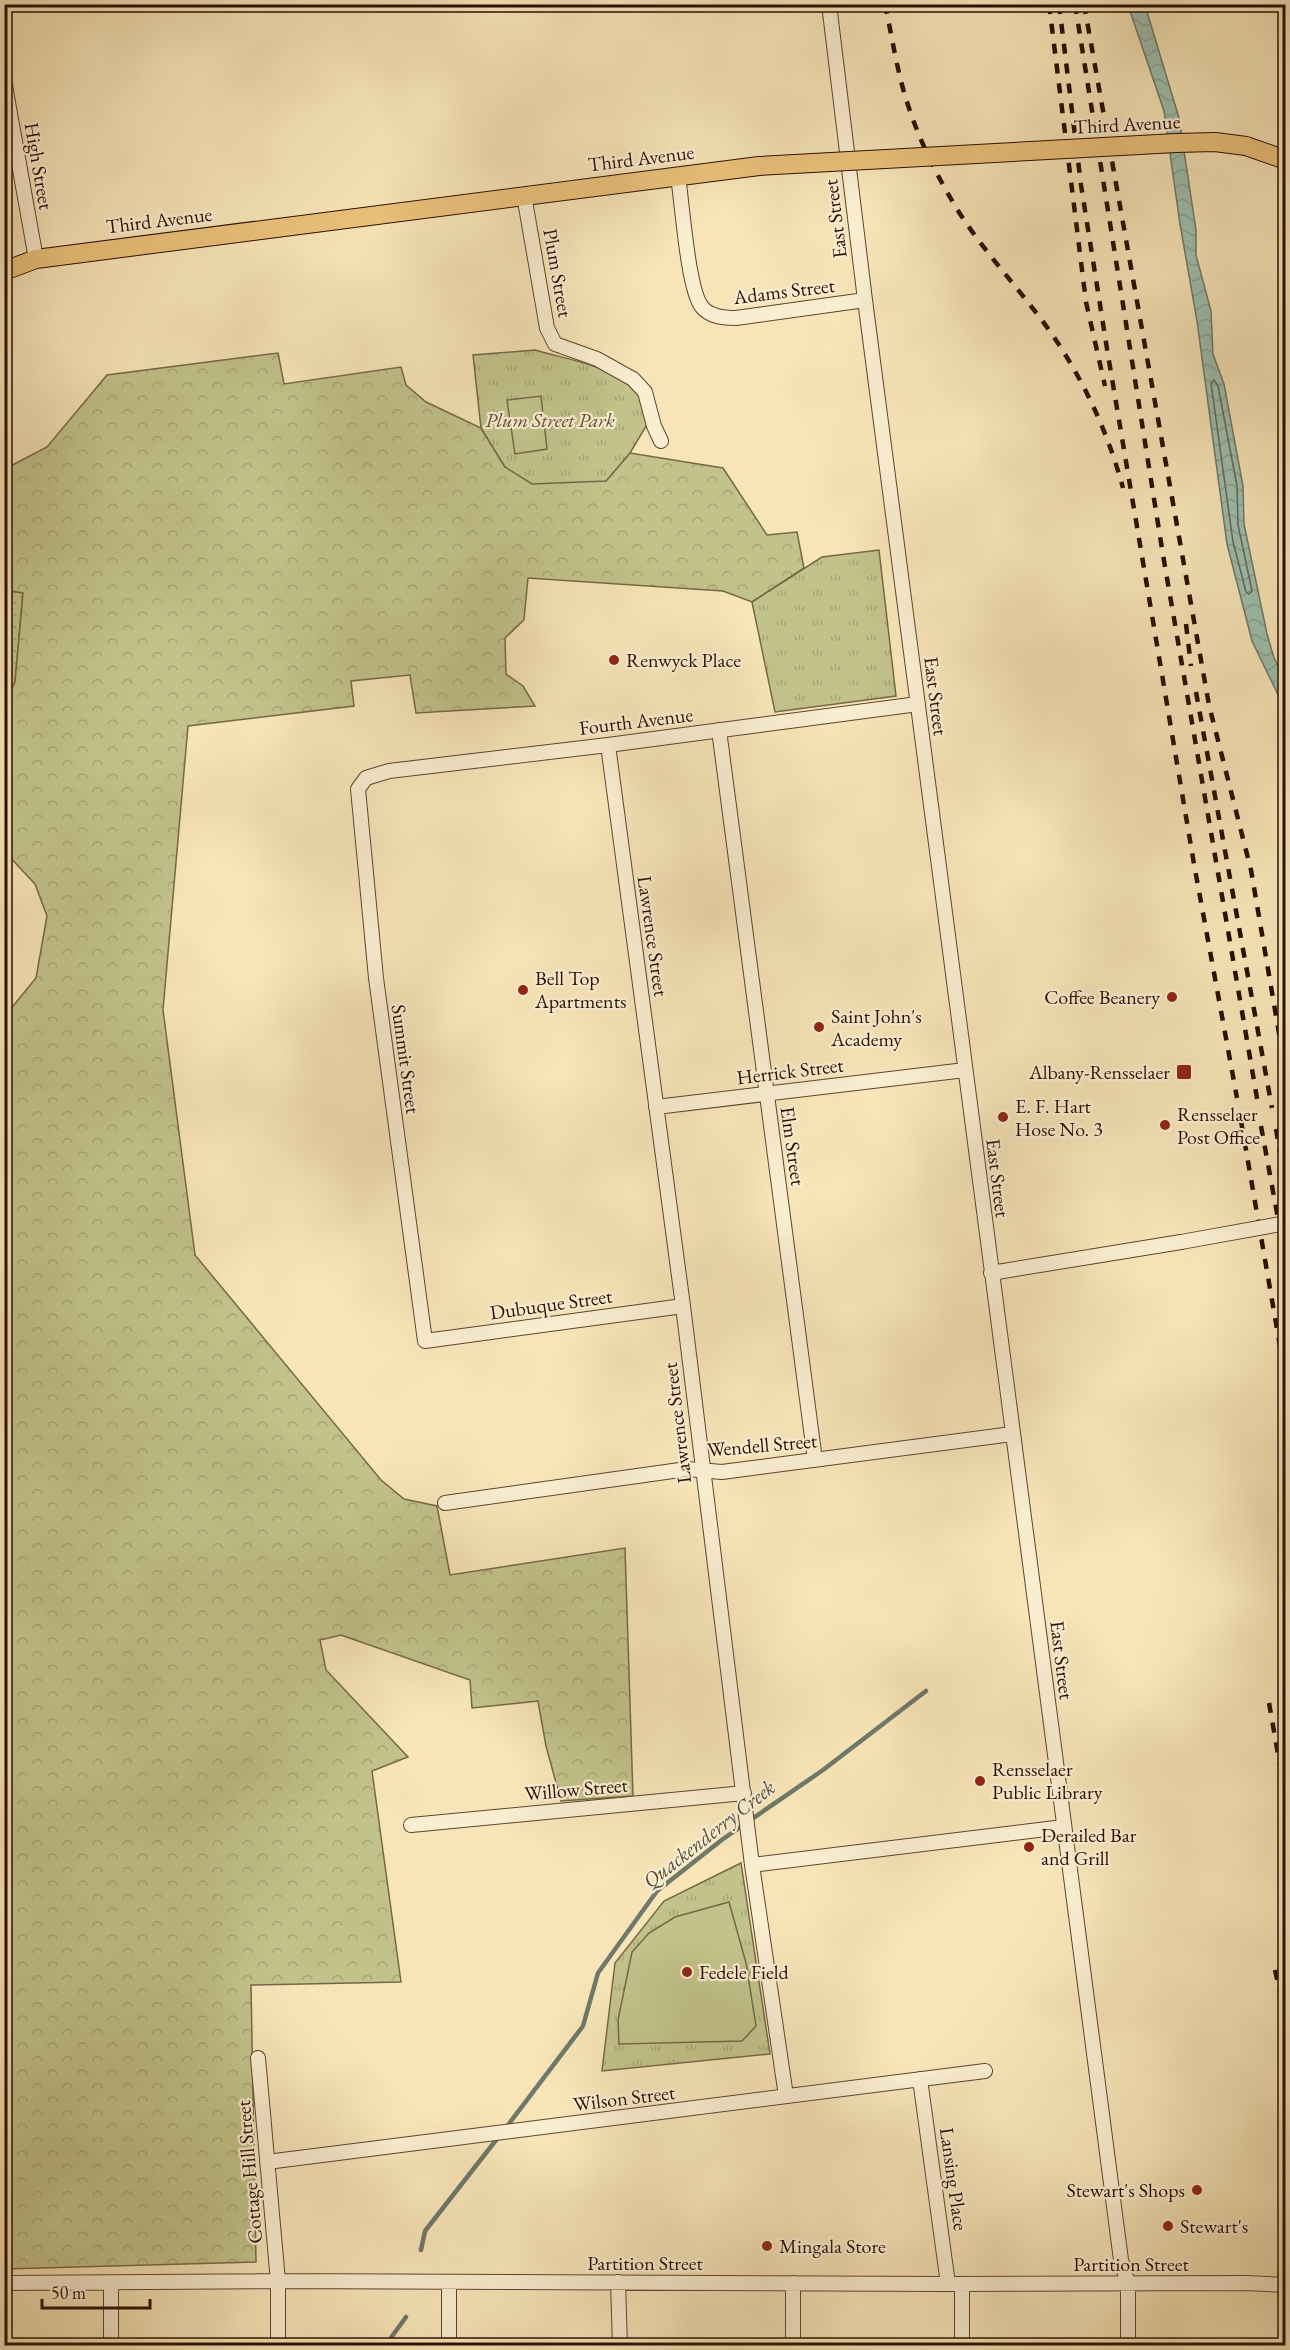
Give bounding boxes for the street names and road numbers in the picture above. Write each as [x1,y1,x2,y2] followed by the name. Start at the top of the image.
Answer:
[1073,108,1181,140] street label: Third Avenue
[19,120,60,212] street label: High Street
[586,139,696,177] street label: Third Avenue
[817,177,853,260] street label: East Street
[104,201,214,239] street label: Third Avenue
[537,226,579,320] street label: Plum Street
[731,272,837,310] street label: Adams Street
[918,655,954,738] street label: East Street
[577,701,695,741] street label: Fourth Avenue
[632,874,674,999] street label: Lawrence Street
[385,1003,427,1116] street label: Summit Street
[735,1051,846,1090] street label: Herrick Street
[775,1105,812,1188] street label: Elm Street
[980,1137,1016,1220] street label: East Street
[488,1282,615,1325] street label: Dubuque Street
[657,1360,697,1485] street label: Lawrence Street
[706,1427,819,1463] street label: Wendell Street
[1044,1619,1080,1702] street label: East Street
[523,1771,629,1806] street label: Willow Street
[572,2079,677,2117] street label: Wilson Street
[230,2099,268,2245] street label: Cottage Hill Street
[934,2126,974,2233] street label: Lansing Place
[587,2250,703,2276] street label: Partition Street
[1073,2251,1189,2277] street label: Partition Street

